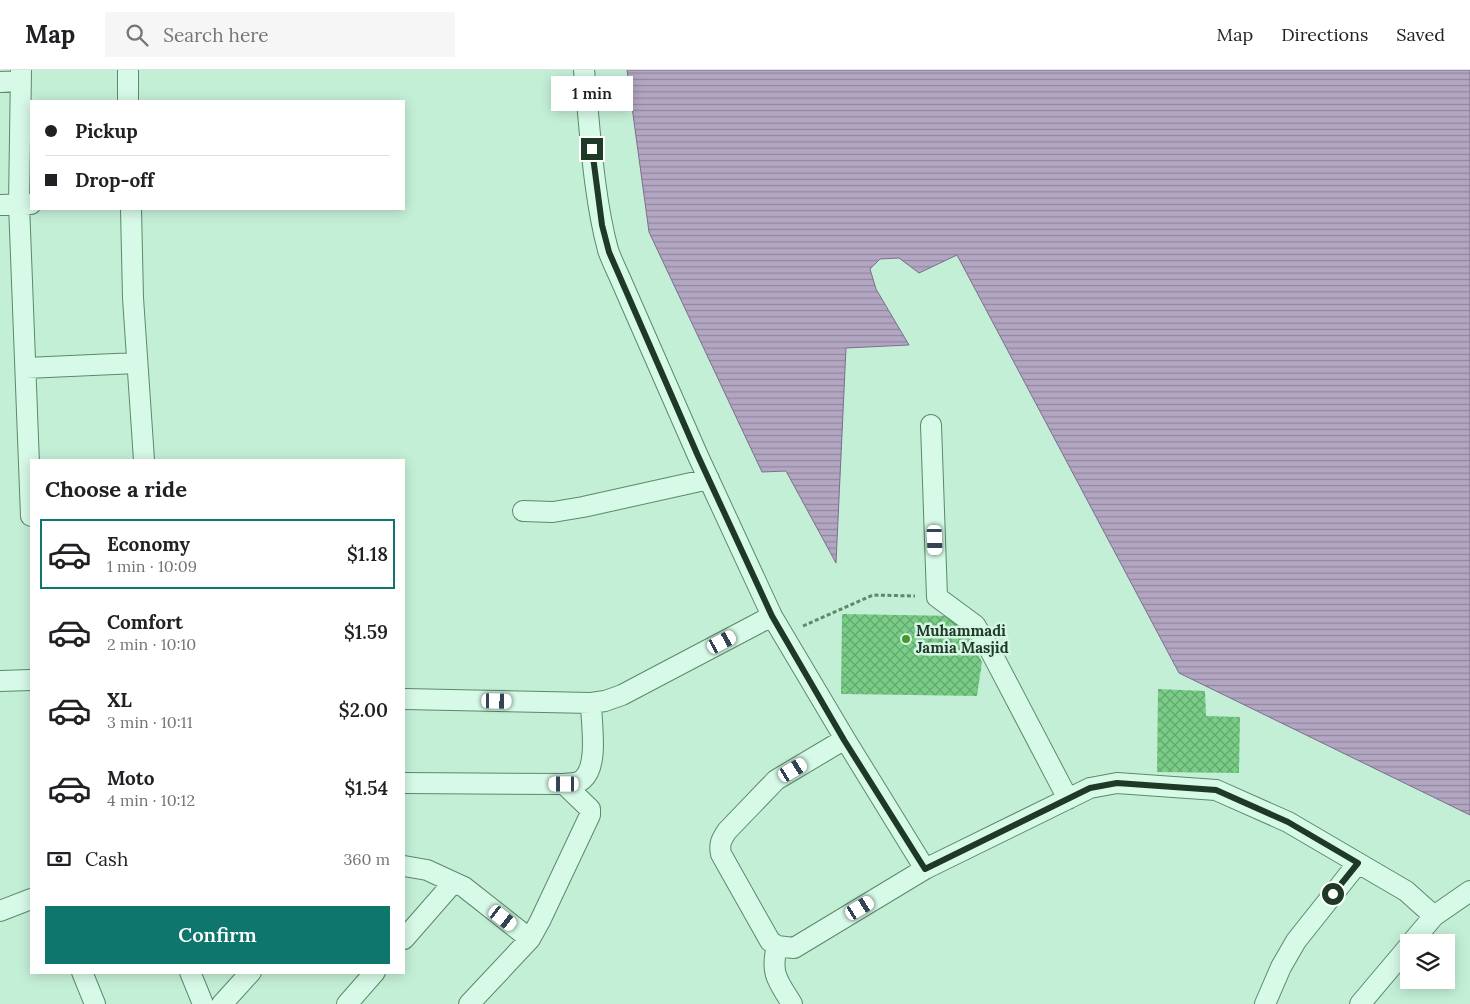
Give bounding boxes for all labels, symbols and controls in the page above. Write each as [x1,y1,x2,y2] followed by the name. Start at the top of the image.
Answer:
[105,12,455,57] search box
[25,19,75,50] text: Map
[123,21,151,49] icon: search
[163,23,269,47] text: Search here
[1217,23,1253,46] text: Map
[1281,23,1368,46] text: Directions
[1396,23,1445,46] text: Saved
[551,77,633,112] callout: 1 min
[572,83,612,103] text: 1 min
[75,119,138,143] text: Pickup
[581,138,603,160] route end
[75,168,154,192] text: Drop-off
[45,475,187,503] text: Choose a ride
[926,525,943,555] car
[47,532,92,577] icon: car
[107,532,190,556] text: Economy
[347,542,388,566] text: $1.18
[107,556,197,576] text: 1 min · 10:09
[47,610,92,655] icon: car
[107,610,183,634] text: Comfort
[344,620,388,644] text: $1.59
[916,621,1009,657] place label: Muhammadi Jamia Masjid
[705,628,738,656] car
[900,633,912,645] marker: Muhammadi Jamia Masjid
[107,634,196,654] text: 2 min · 10:10
[47,688,92,733] icon: car
[107,688,132,712] text: XL
[481,693,512,709] car
[339,698,388,722] text: $2.00
[107,712,192,732] text: 3 min · 10:11
[776,756,809,784] car
[47,766,92,811] icon: car
[107,766,154,790] text: Moto
[344,776,388,800] text: $1.54
[549,777,579,792] car
[107,790,195,810] text: 4 min · 10:12
[45,845,73,873] icon: cash
[85,847,128,871] text: Cash
[343,849,390,869] text: 360 m
[1322,883,1344,905] route start
[843,894,876,922] car
[486,903,519,933] car
[45,906,390,964] button: Confirm
[1400,934,1455,989] map controls
[1400,934,1455,989] button: layers

